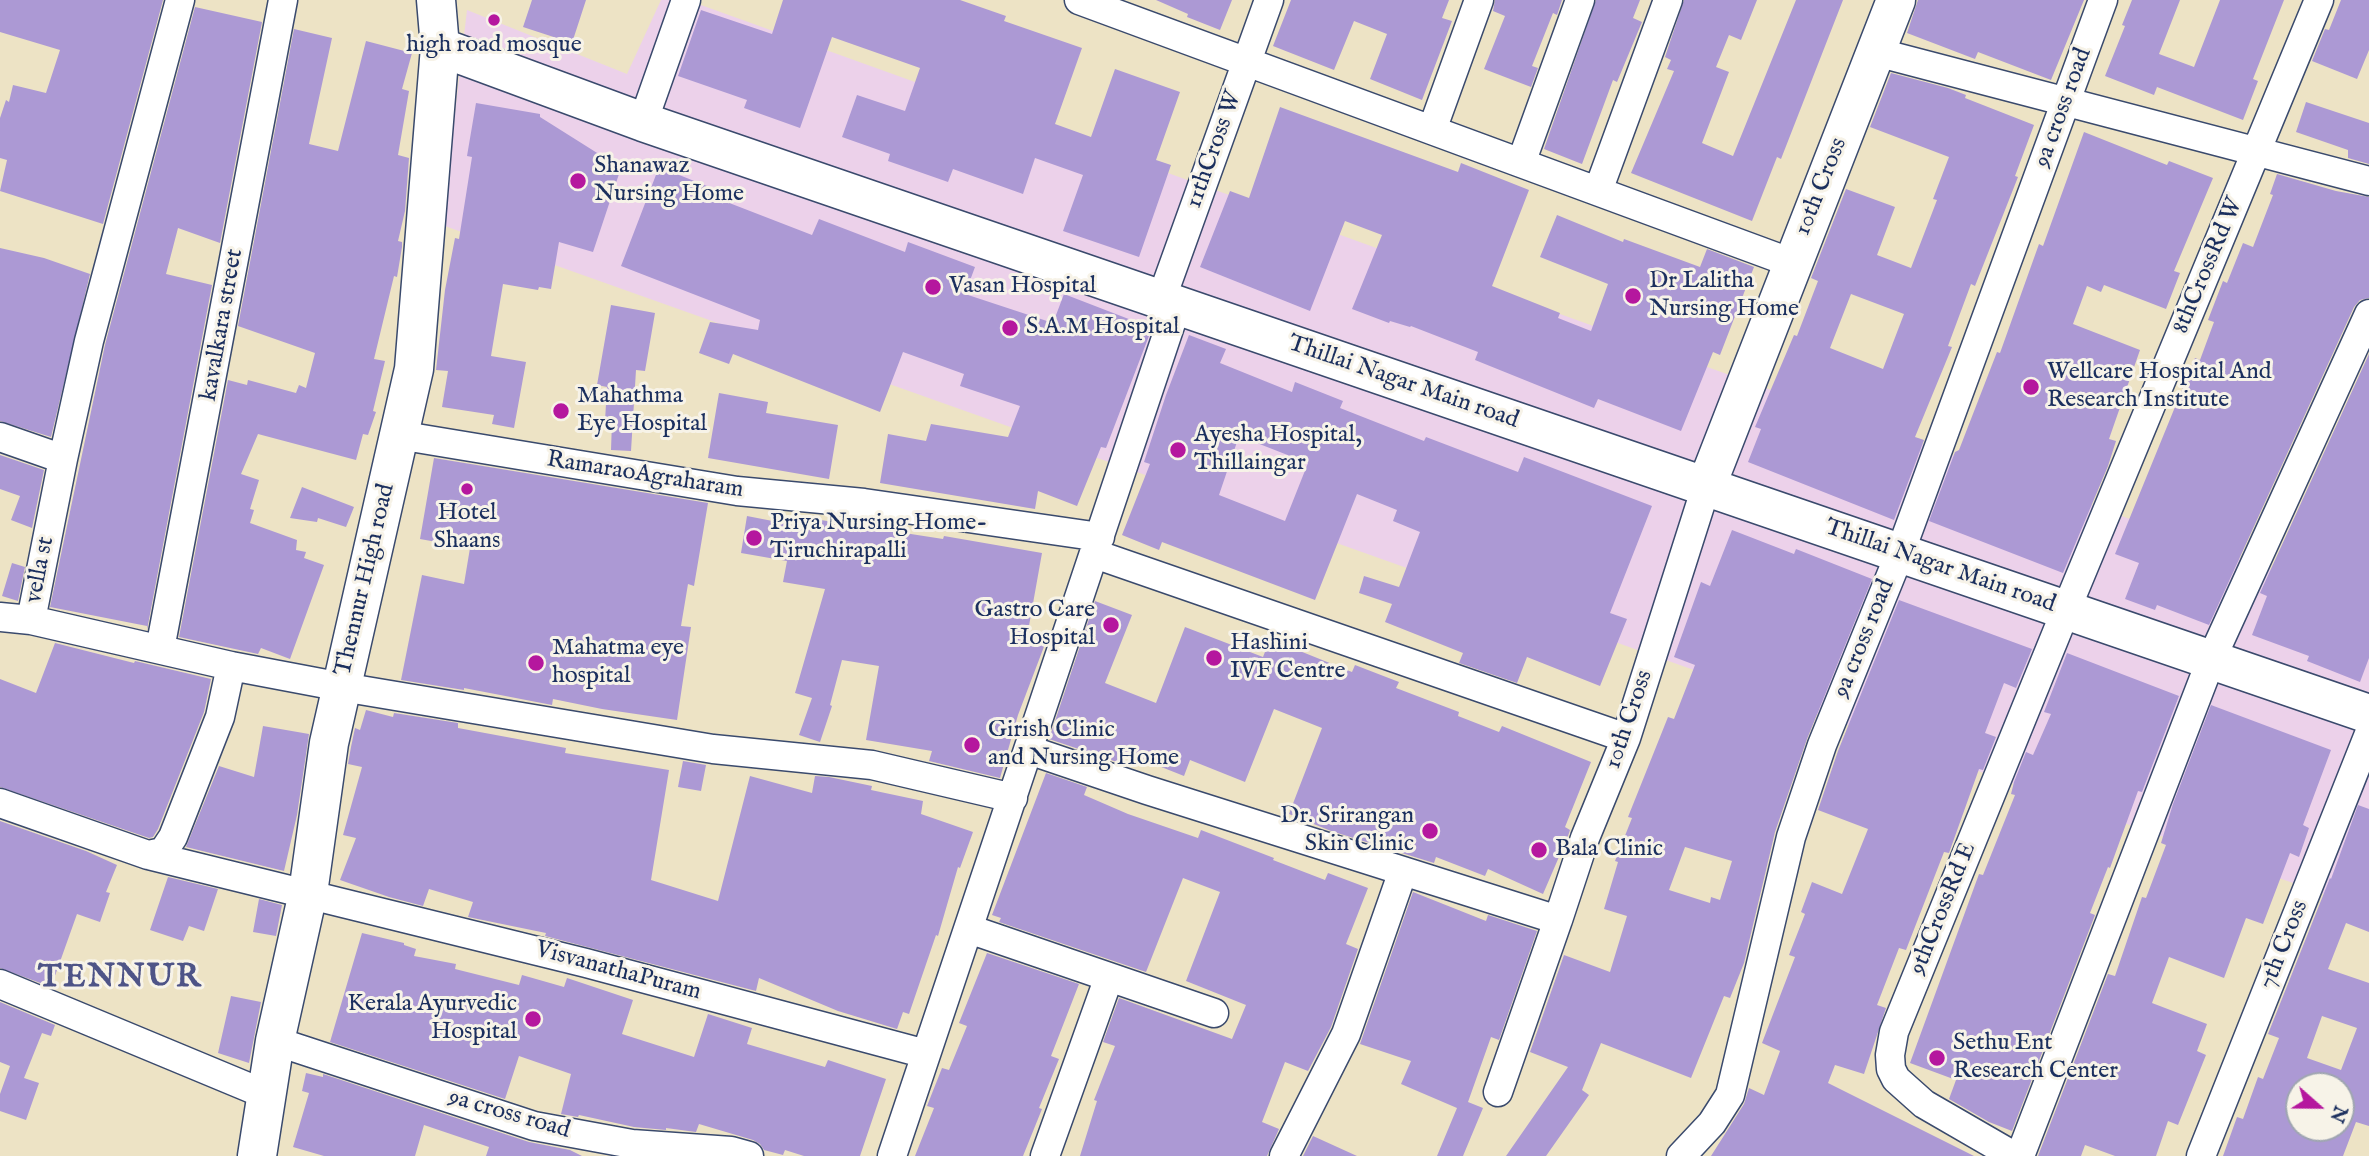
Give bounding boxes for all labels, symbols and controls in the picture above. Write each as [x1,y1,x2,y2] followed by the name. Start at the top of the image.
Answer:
[486,12,502,28] marker: high road mosque
[406,32,582,60] place label: high road mosque
[2029,44,2099,172] street label: 9a cross road
[1180,87,1250,213] street label: 11thCross W
[1789,134,1855,240] street label: 10th Cross
[594,153,744,209] place label: Shanawaz Nursing Home
[568,171,588,191] marker: Shanawaz Nursing Home
[2167,194,2251,338] street label: 8thCrossRd W
[195,247,251,403] street label: kavalkara street
[1649,268,1799,324] place label: Dr Lalitha Nursing Home
[949,273,1096,301] place label: Vasan Hospital
[923,277,943,297] marker: Vasan Hospital
[1623,286,1643,306] marker: Dr Lalitha Nursing Home
[1026,314,1180,342] place label: S.A.M Hospital
[1000,318,1020,338] marker: S.A.M Hospital
[1284,330,1522,436] street label: Thillai Nagar Main road
[2047,359,2272,415] place label: Wellcare Hospital And Research Institute
[2021,377,2041,397] marker: Wellcare Hospital And Research Institute
[577,383,707,439] place label: Mahathma Eye Hospital
[551,401,571,421] marker: Mahathma Eye Hospital
[1194,422,1362,478] place label: Ayesha Hospital, Thillaingar
[1168,440,1188,460] marker: Ayesha Hospital, Thillaingar
[545,446,745,506] street label: RamaraoAgraharam
[330,481,402,679] street label: Thennur High road
[459,481,475,497] marker: Hotel Shaans
[433,500,501,556] place label: Hotel Shaans
[770,510,987,566] place label: Priya Nursing Home- Tiruchirapalli
[1821,514,2059,620] street label: Thillai Nagar Main road
[744,528,764,548] marker: Priya Nursing Home- Tiruchirapalli
[20,534,62,606] street label: vella st
[1828,576,1902,702] street label: 9a cross road
[975,597,1095,653] place label: Gastro Care Hospital
[1101,615,1121,635] marker: Gastro Care Hospital
[1230,630,1345,686] place label: Hashini IVF Centre
[552,635,684,691] place label: Mahatma eye hospital
[1204,648,1224,668] marker: Hashini IVF Centre
[526,653,546,673] marker: Mahatma eye hospital
[1600,667,1660,773] street label: 10th Cross
[988,717,1179,773] place label: Girish Clinic and Nursing Home
[962,735,982,755] marker: Girish Clinic and Nursing Home
[1280,803,1414,859] place label: Dr. Srirangan Skin Clinic
[1420,821,1440,841] marker: Dr. Srirangan Skin Clinic
[1555,836,1663,864] place label: Bala Clinic
[1904,839,1984,979] street label: 9thCrossRd E
[1529,840,1549,860] marker: Bala Clinic
[2254,896,2316,994] street label: 7th Cross
[532,936,704,1008] street label: VisvanathaPuram
[39,960,201,998] district label: TENNUR
[348,991,517,1047] place label: Kerala Ayurvedic Hospital
[523,1009,543,1029] marker: Kerala Ayurvedic Hospital
[1953,1030,2118,1086] place label: Sethu Ent Research Center
[1927,1048,1947,1068] marker: Sethu Ent Research Center
[2285,1072,2355,1142] north arrow
[445,1084,573,1146] street label: 9a cross road
[2324,1102,2352,1126] text: N

